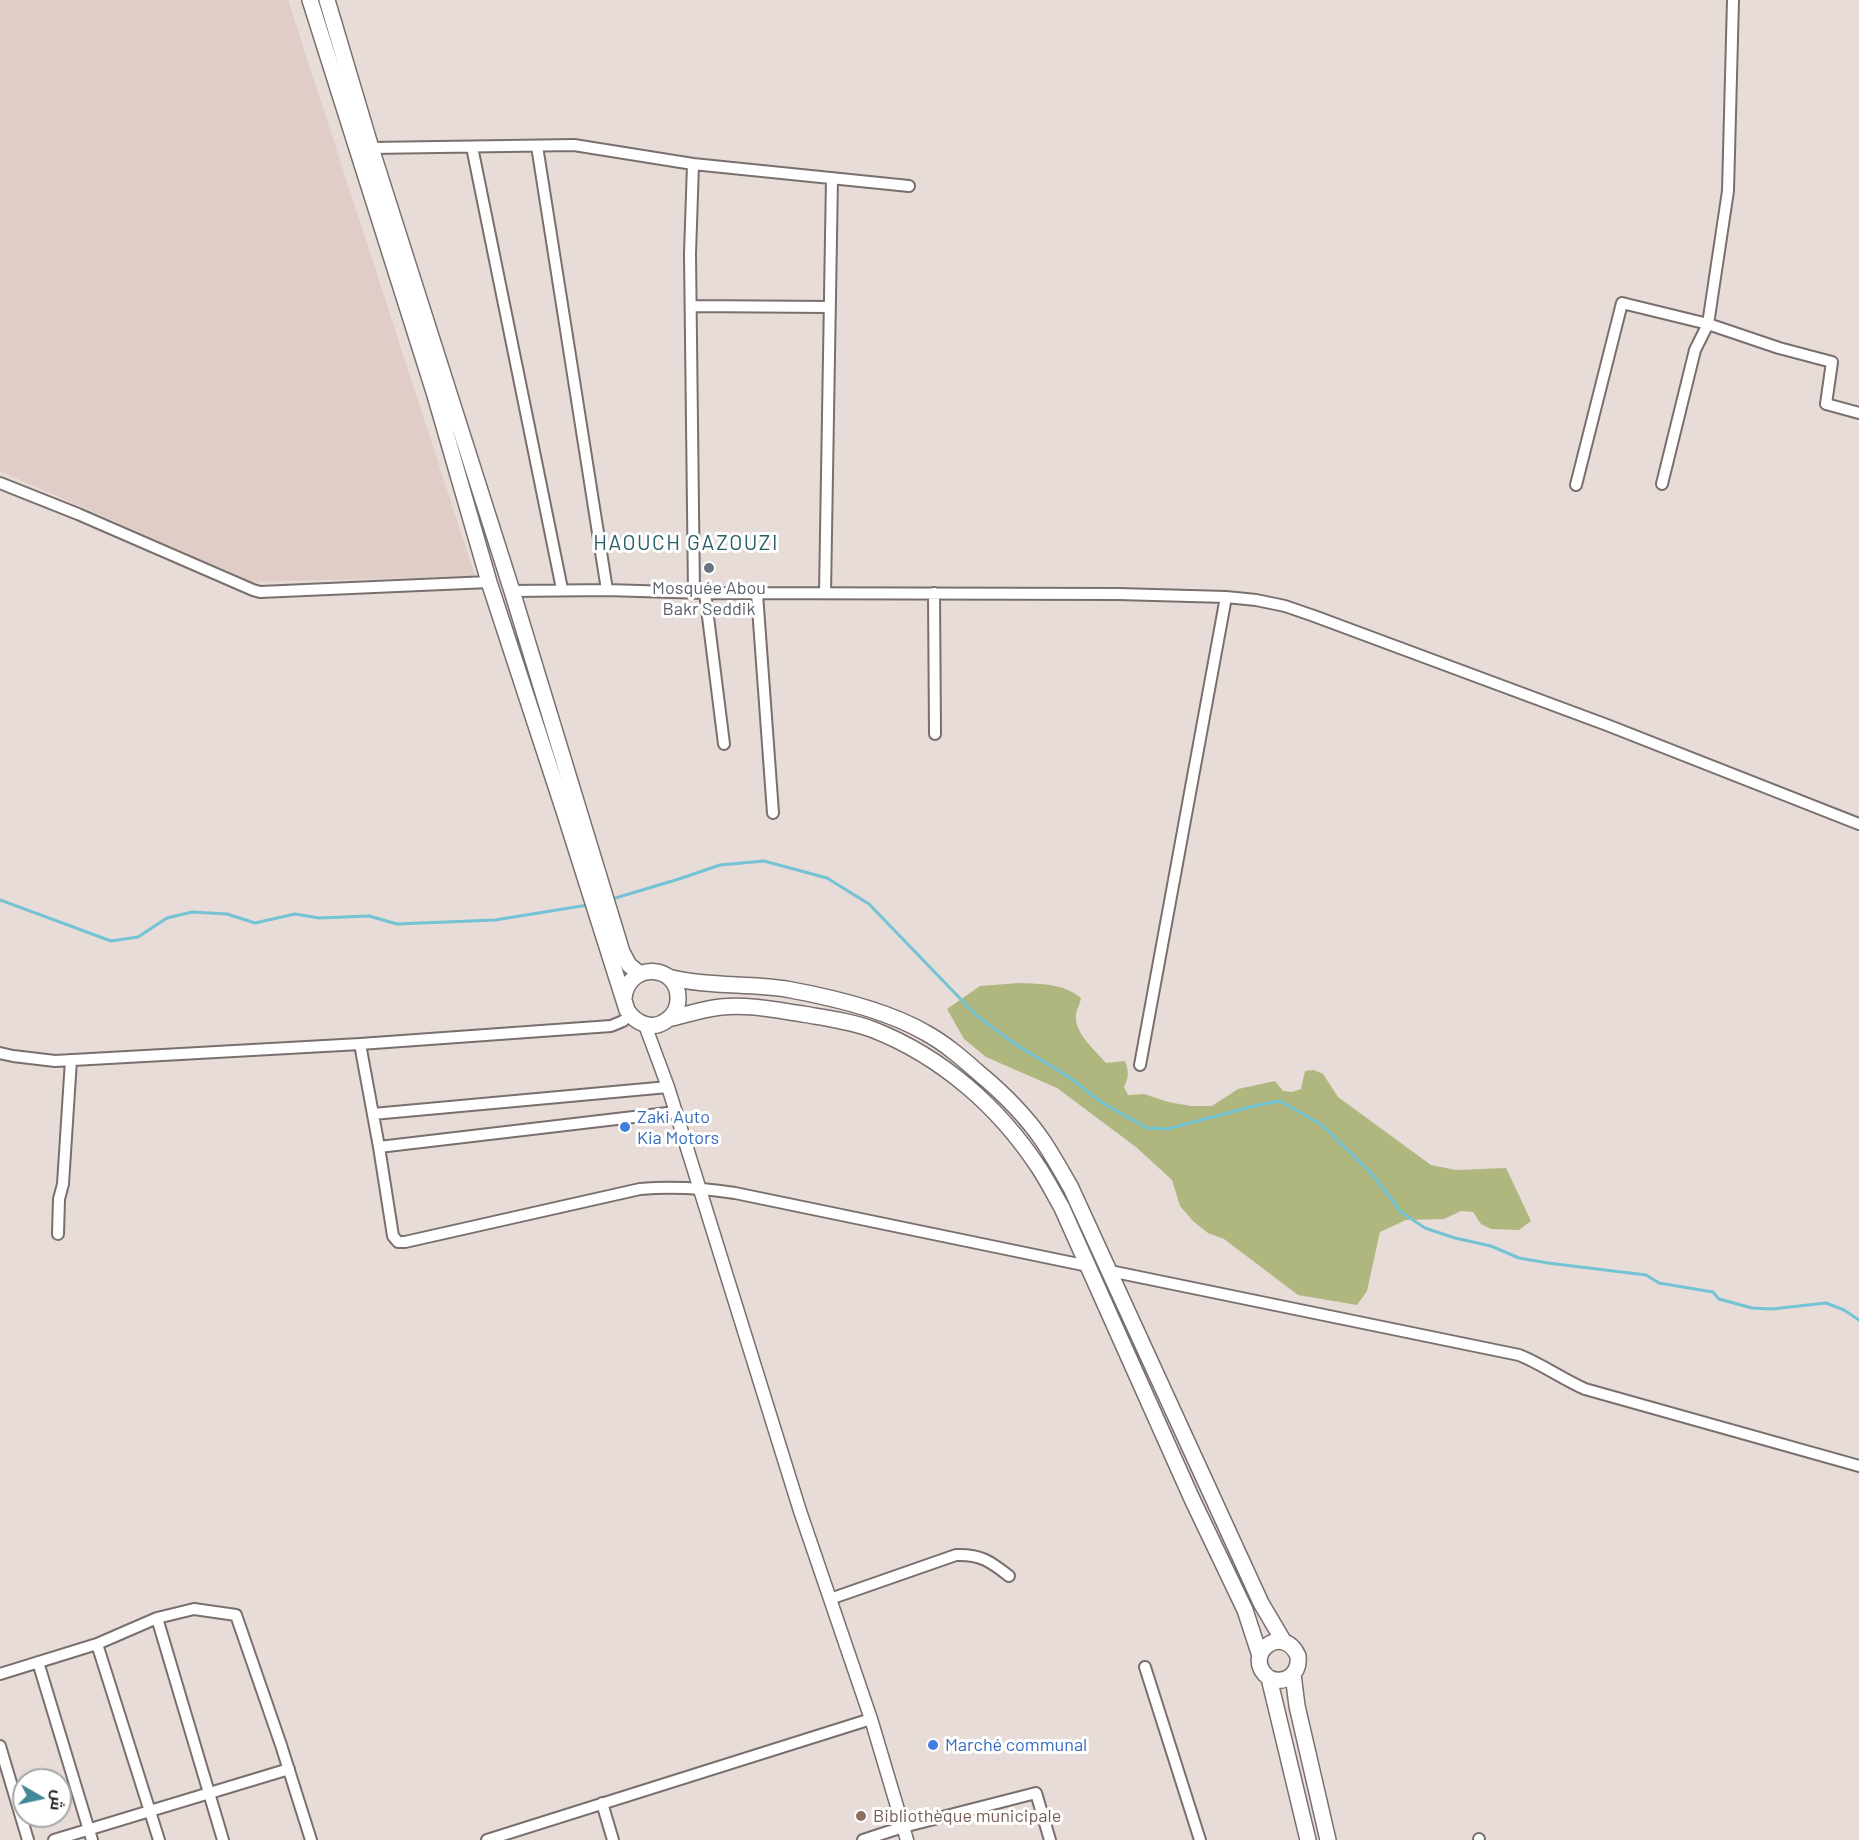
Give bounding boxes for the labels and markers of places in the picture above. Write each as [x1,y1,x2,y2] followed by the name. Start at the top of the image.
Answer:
[702,561,716,575] marker: Mosquée Abou Bakr Seddik
[652,577,766,620] place label: Mosquée Abou Bakr Seddik
[637,1106,719,1148] place label: Zaki Auto Kia Motors
[618,1120,632,1134] marker: Zaki Auto Kia Motors
[945,1734,1087,1756] place label: Marché communal
[926,1738,940,1752] marker: Marché communal
[873,1805,1061,1827] place label: Bibliothèque municipale
[854,1809,868,1823] marker: Bibliothèque municipale

